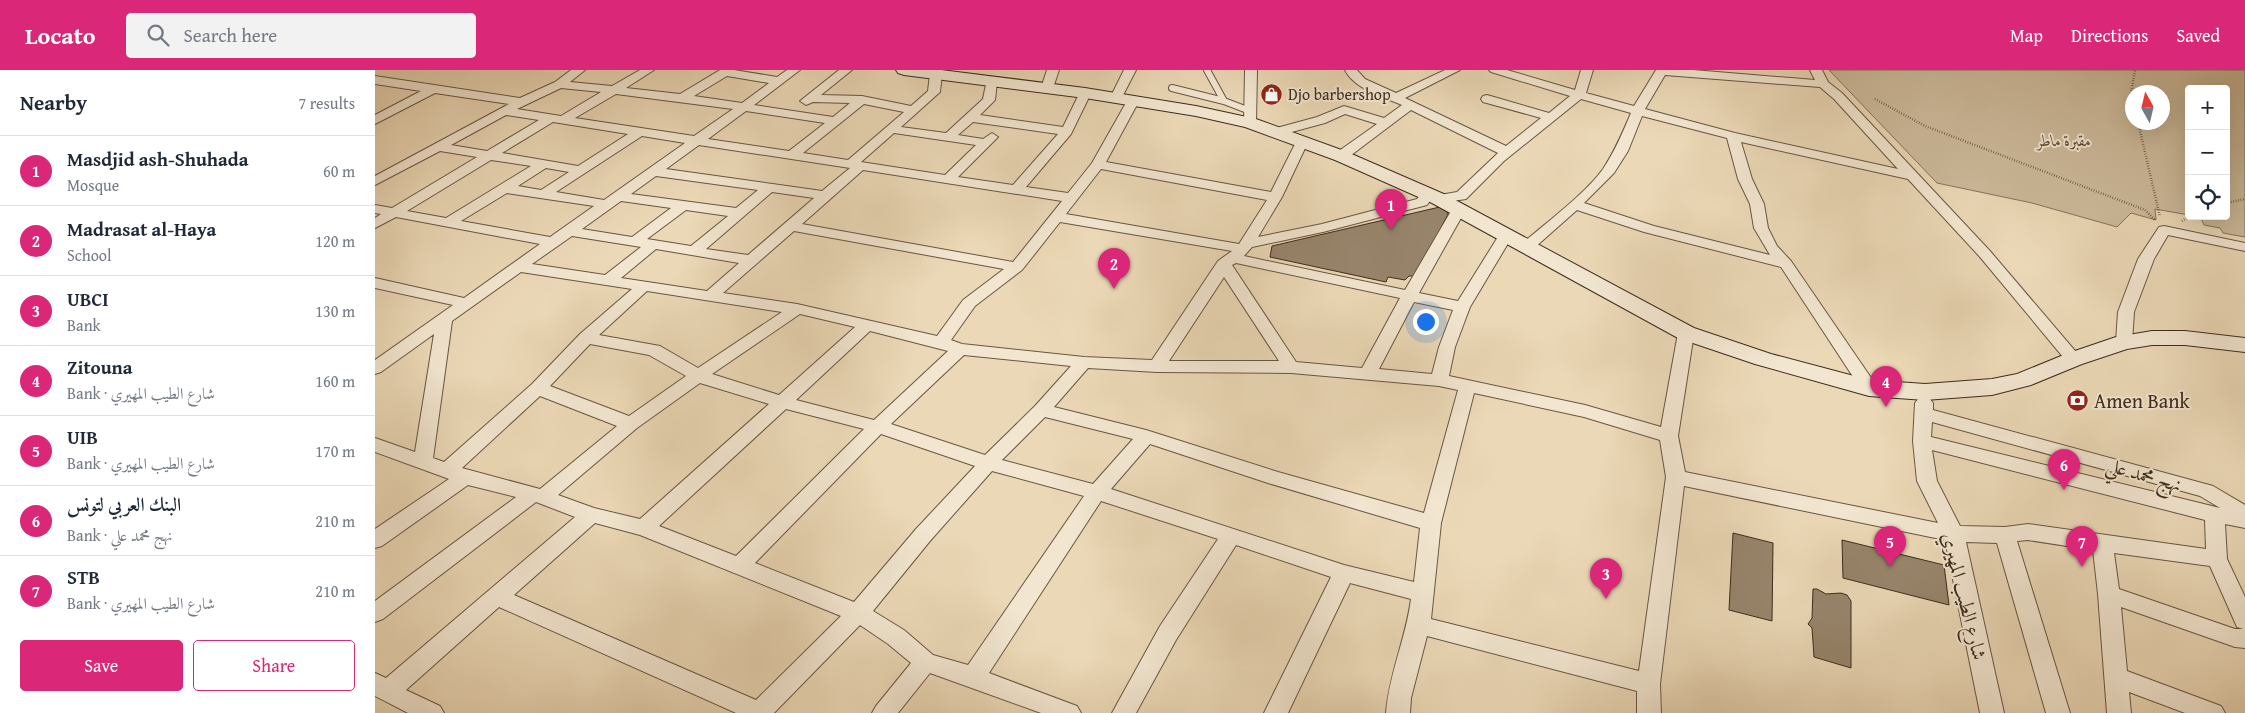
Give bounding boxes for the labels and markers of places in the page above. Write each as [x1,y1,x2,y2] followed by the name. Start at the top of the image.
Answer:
[1260,82,1284,106] shop icon: Djo barbershop
[1288,82,1391,106] place label: Djo barbershop
[1375,189,1407,230] pin: 1
[1098,248,1130,289] pin: 2
[1870,366,1902,407] pin: 4
[2094,386,2191,415] place label: Amen Bank
[2066,388,2090,412] bank icon: Amen Bank
[2048,449,2080,490] pin: 6
[1874,526,1906,567] pin: 5
[2066,526,2098,567] pin: 7
[1590,558,1622,599] pin: 3

